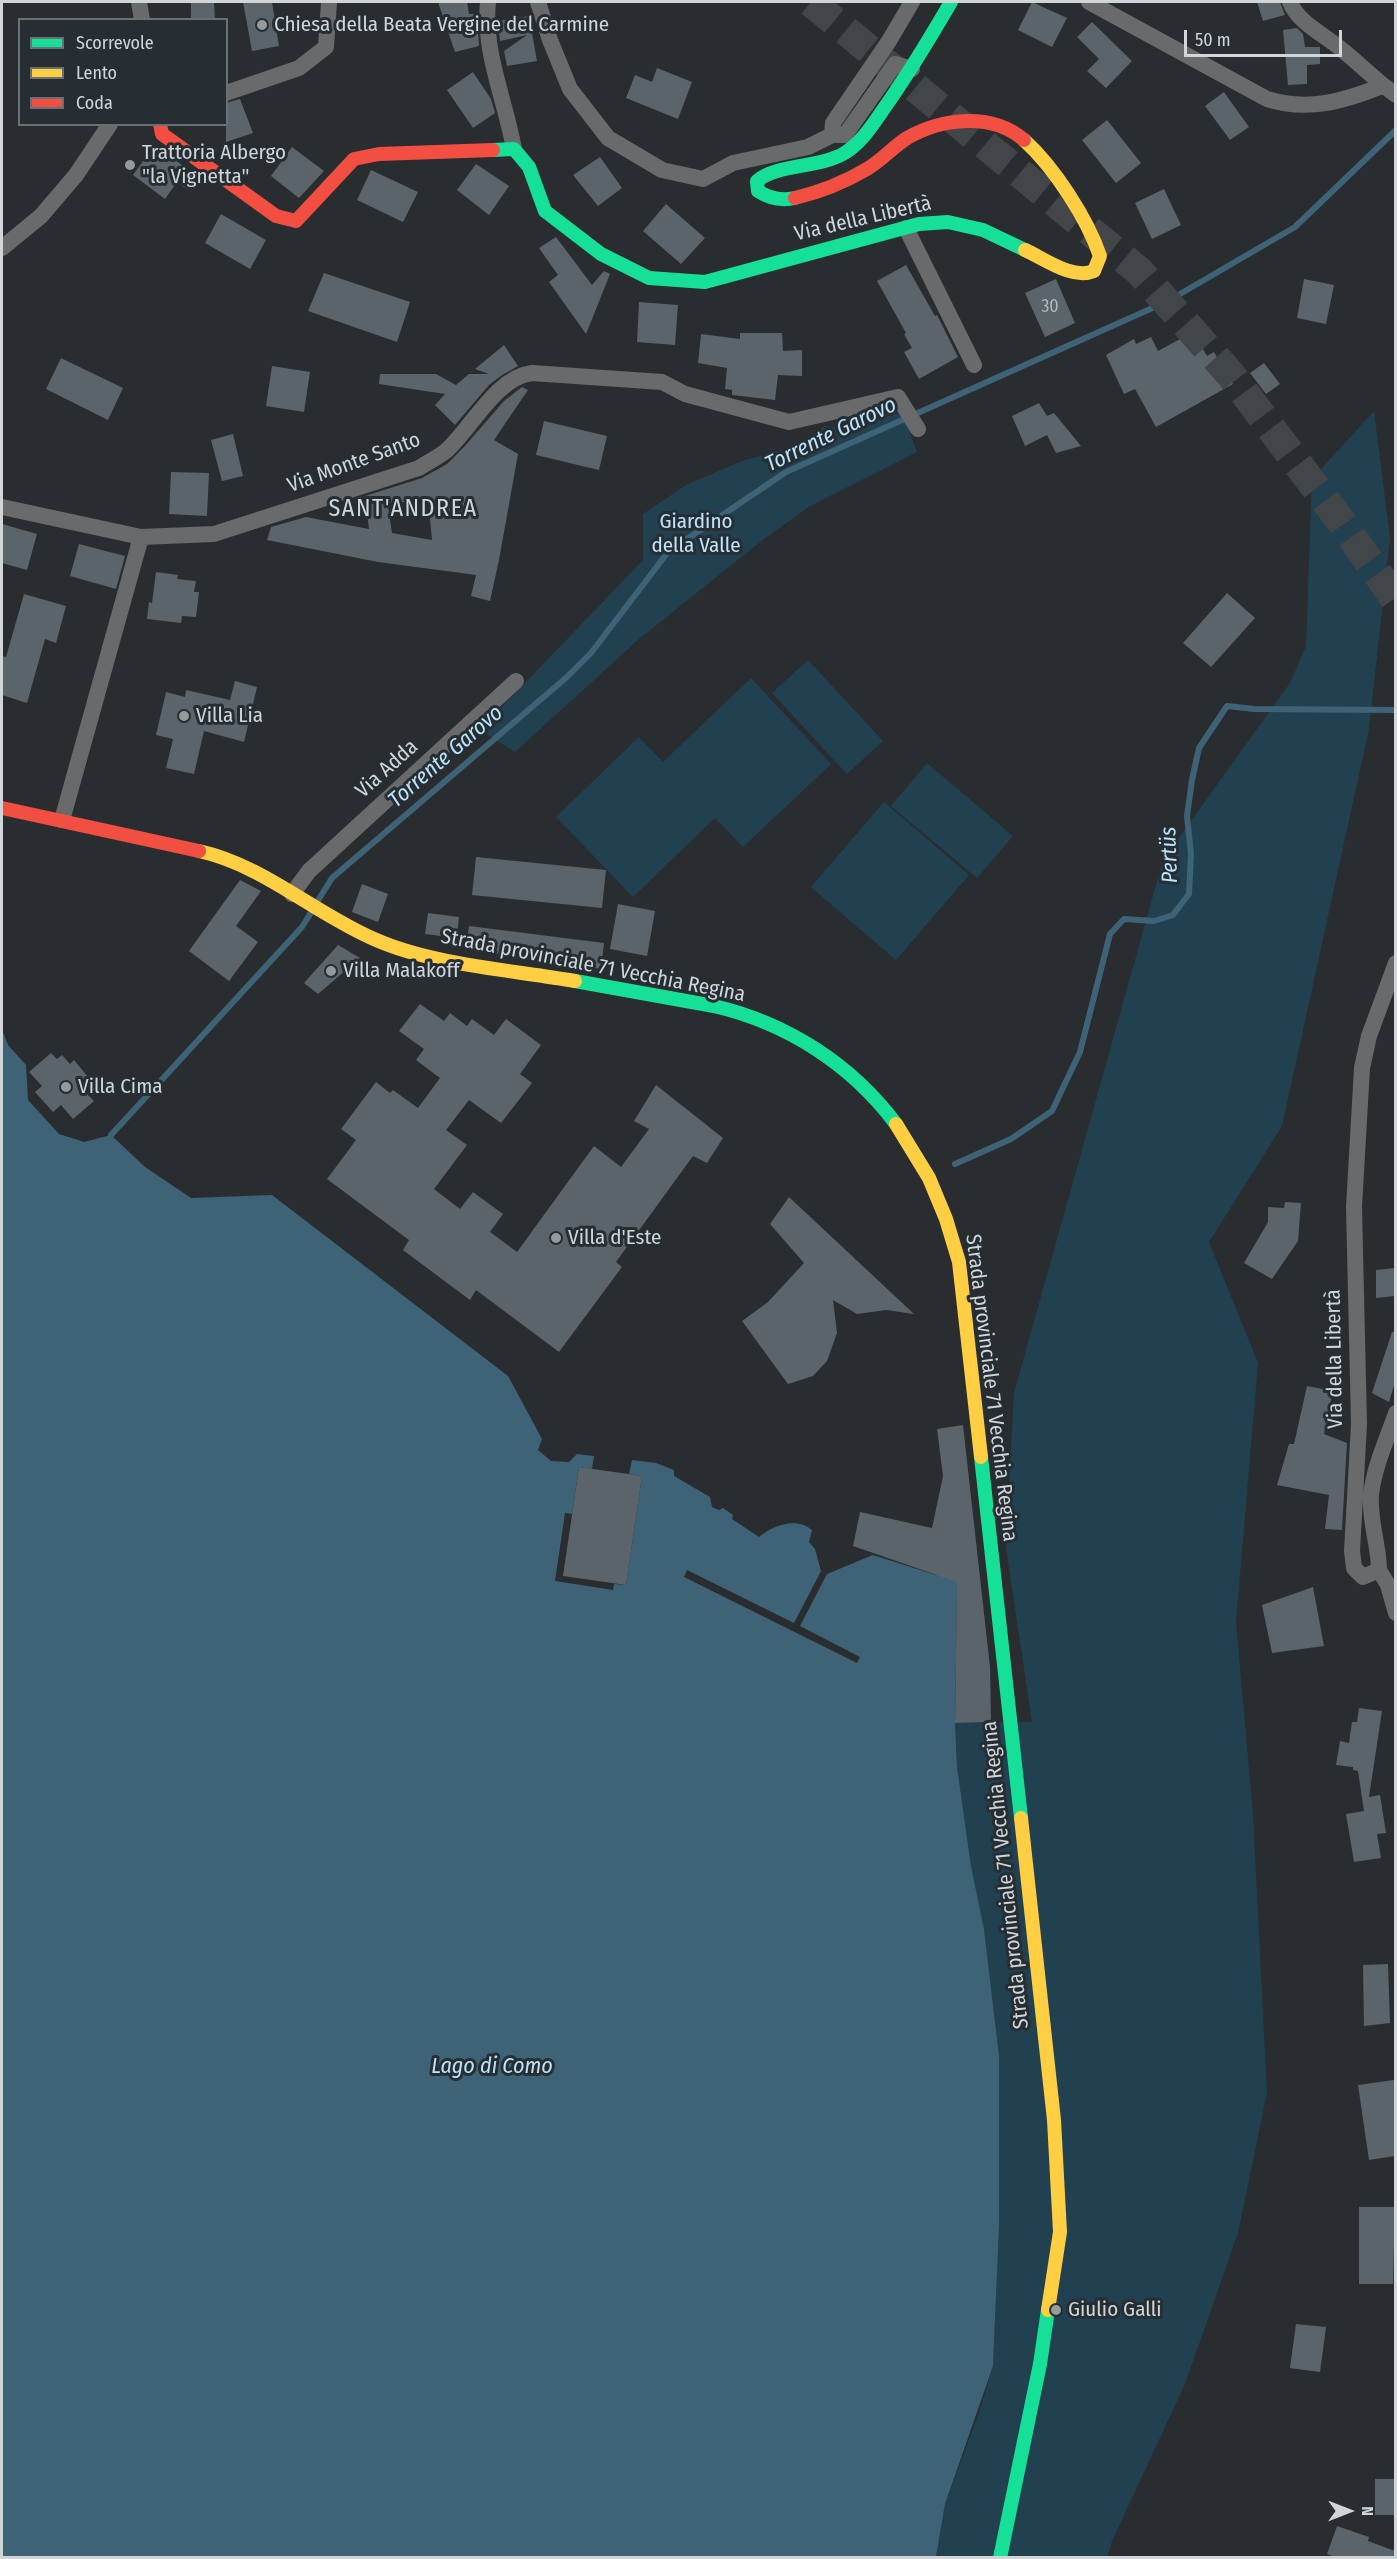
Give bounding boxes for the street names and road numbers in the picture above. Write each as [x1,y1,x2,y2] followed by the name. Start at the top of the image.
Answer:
[792,191,934,247] street label: Via della Libertà
[284,427,424,499] street label: Via Monte Santo
[351,735,423,803] street label: Via Adda
[439,924,747,1008] street label: Strada provinciale 71 Vecchia Regina
[960,1233,1022,1543] street label: Strada provinciale 71 Vecchia Regina
[1321,1289,1349,1429] street label: Via della Libertà
[977,1720,1035,2030] street label: Strada provinciale 71 Vecchia Regina

